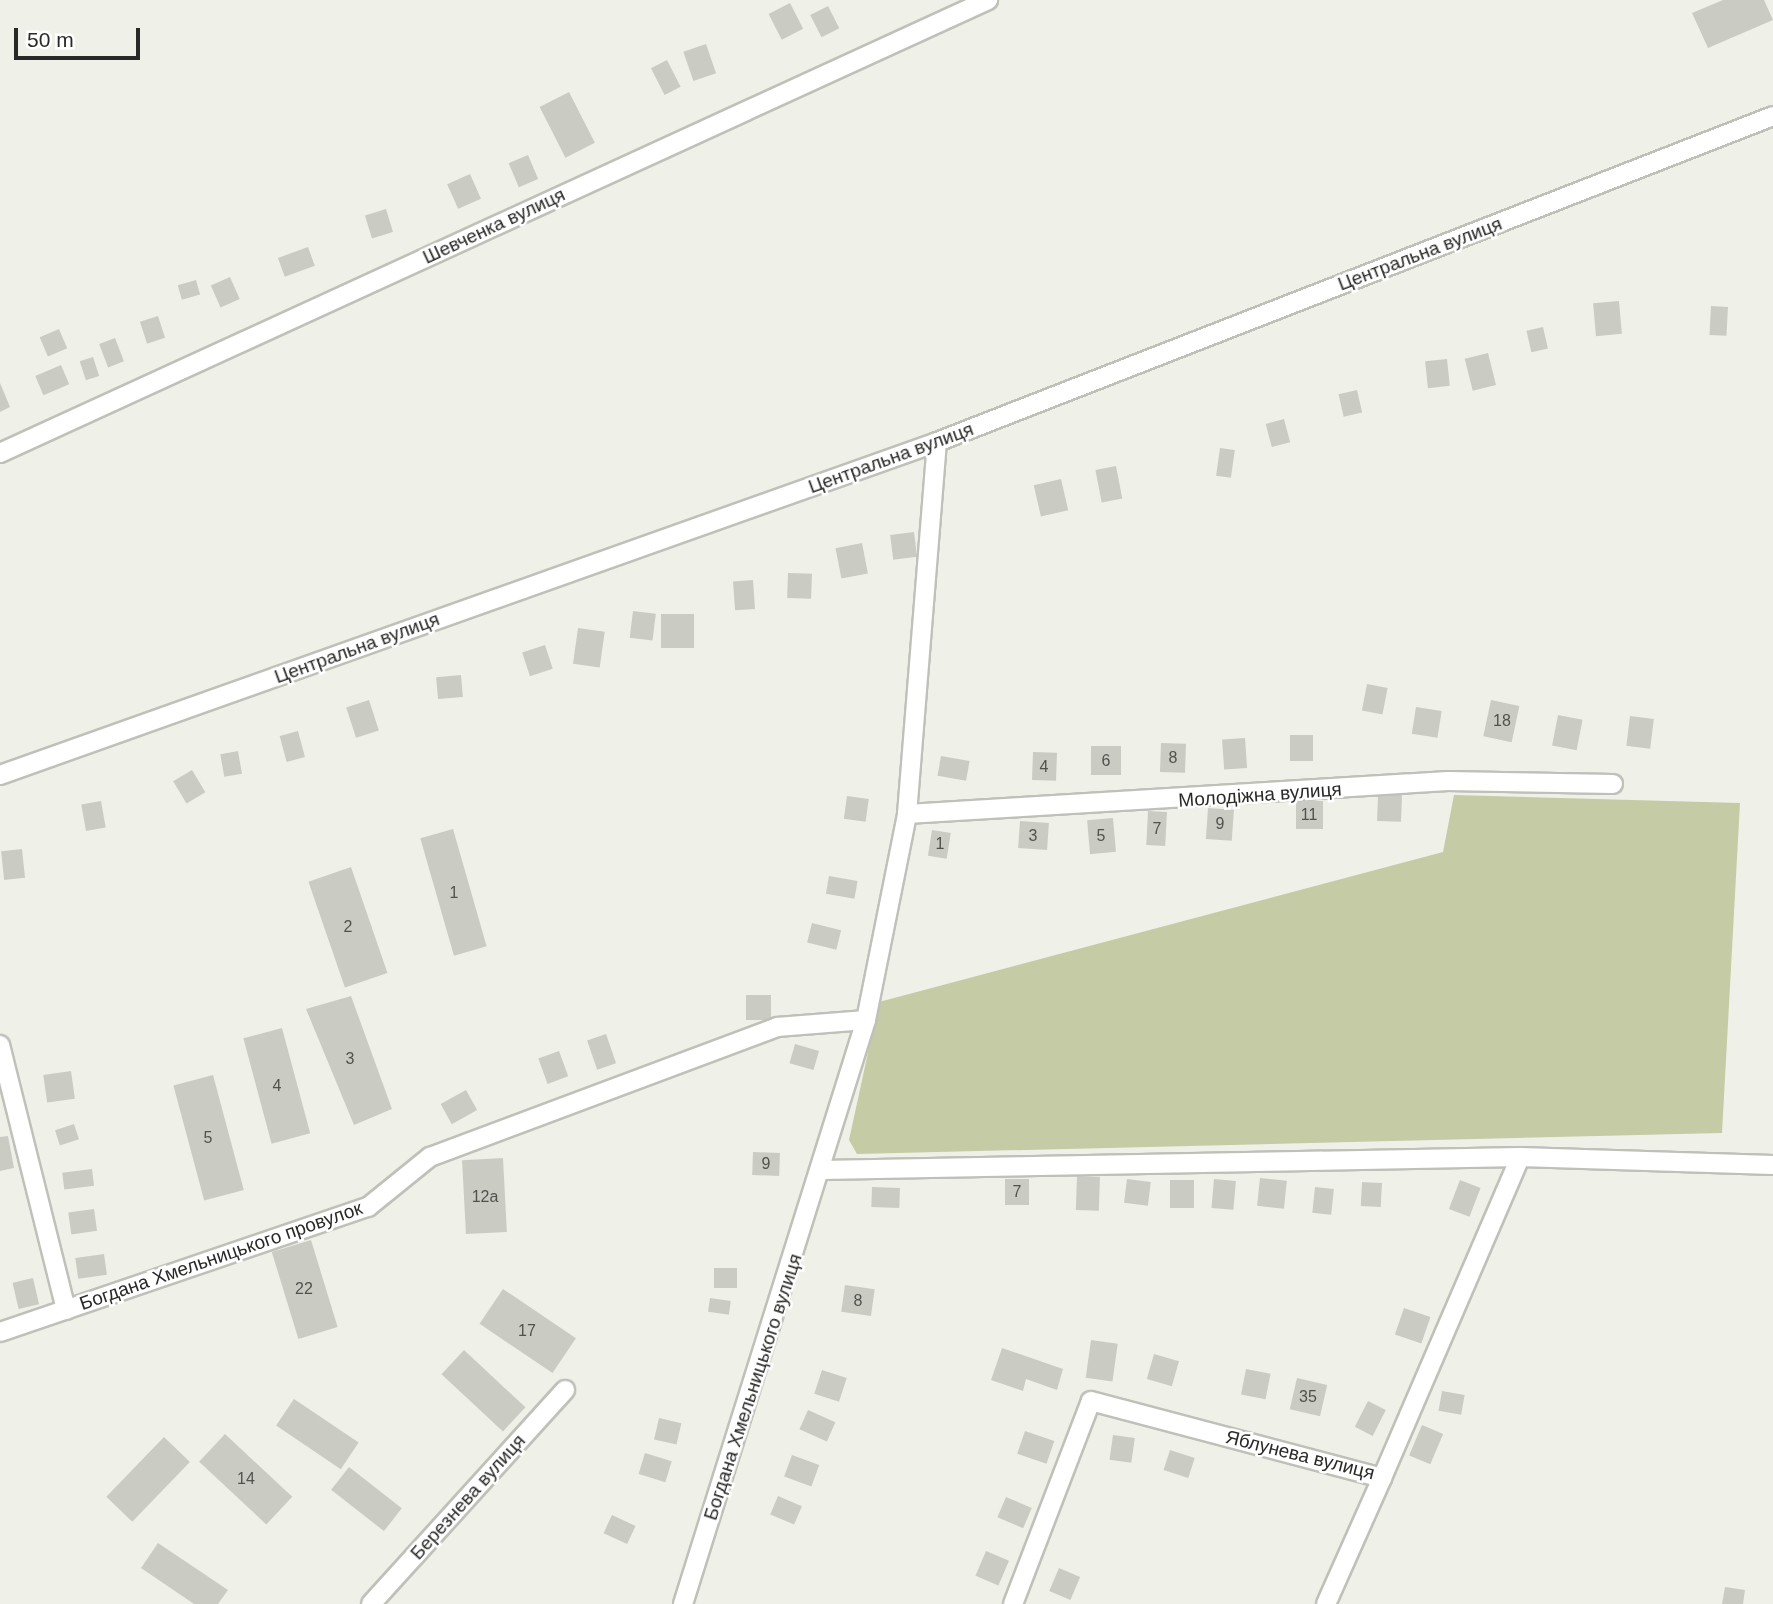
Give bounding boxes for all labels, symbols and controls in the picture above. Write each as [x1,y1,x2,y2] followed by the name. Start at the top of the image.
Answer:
[18,14,144,58] scale bar
[27,28,74,51] text: 50 m
[419,183,569,269] street label: Шевченка вулиця
[1335,212,1505,296] street label: Центральна вулиця
[805,418,977,498] street label: Центральна вулиця
[271,608,443,688] street label: Центральна вулиця
[1493,711,1511,731] house number: 18
[1169,748,1177,768] house number: 8
[1102,751,1110,771] house number: 6
[1040,757,1048,777] house number: 4
[1178,778,1342,812] street label: Молодіжна вулиця
[1301,805,1317,825] house number: 11
[1216,814,1224,834] house number: 9
[1153,819,1161,839] house number: 7
[1029,826,1037,846] house number: 3
[1097,826,1105,846] house number: 5
[936,834,944,854] house number: 1
[450,883,458,903] house number: 1
[344,917,352,937] house number: 2
[346,1049,354,1069] house number: 3
[273,1076,281,1096] house number: 4
[204,1128,212,1148] house number: 5
[762,1154,770,1174] house number: 9
[1013,1182,1021,1202] house number: 7
[472,1187,498,1207] house number: 12а
[77,1197,365,1315] street label: Богдана Хмельницького провулок
[699,1251,807,1523] street label: Богдана Хмельницького вулиця
[295,1279,313,1299] house number: 22
[854,1291,862,1311] house number: 8
[518,1321,536,1341] house number: 17
[1299,1387,1317,1407] house number: 35
[1223,1425,1377,1485] street label: Яблунева вулиця
[406,1430,530,1564] street label: Березнева вулиця
[237,1469,255,1489] house number: 14

